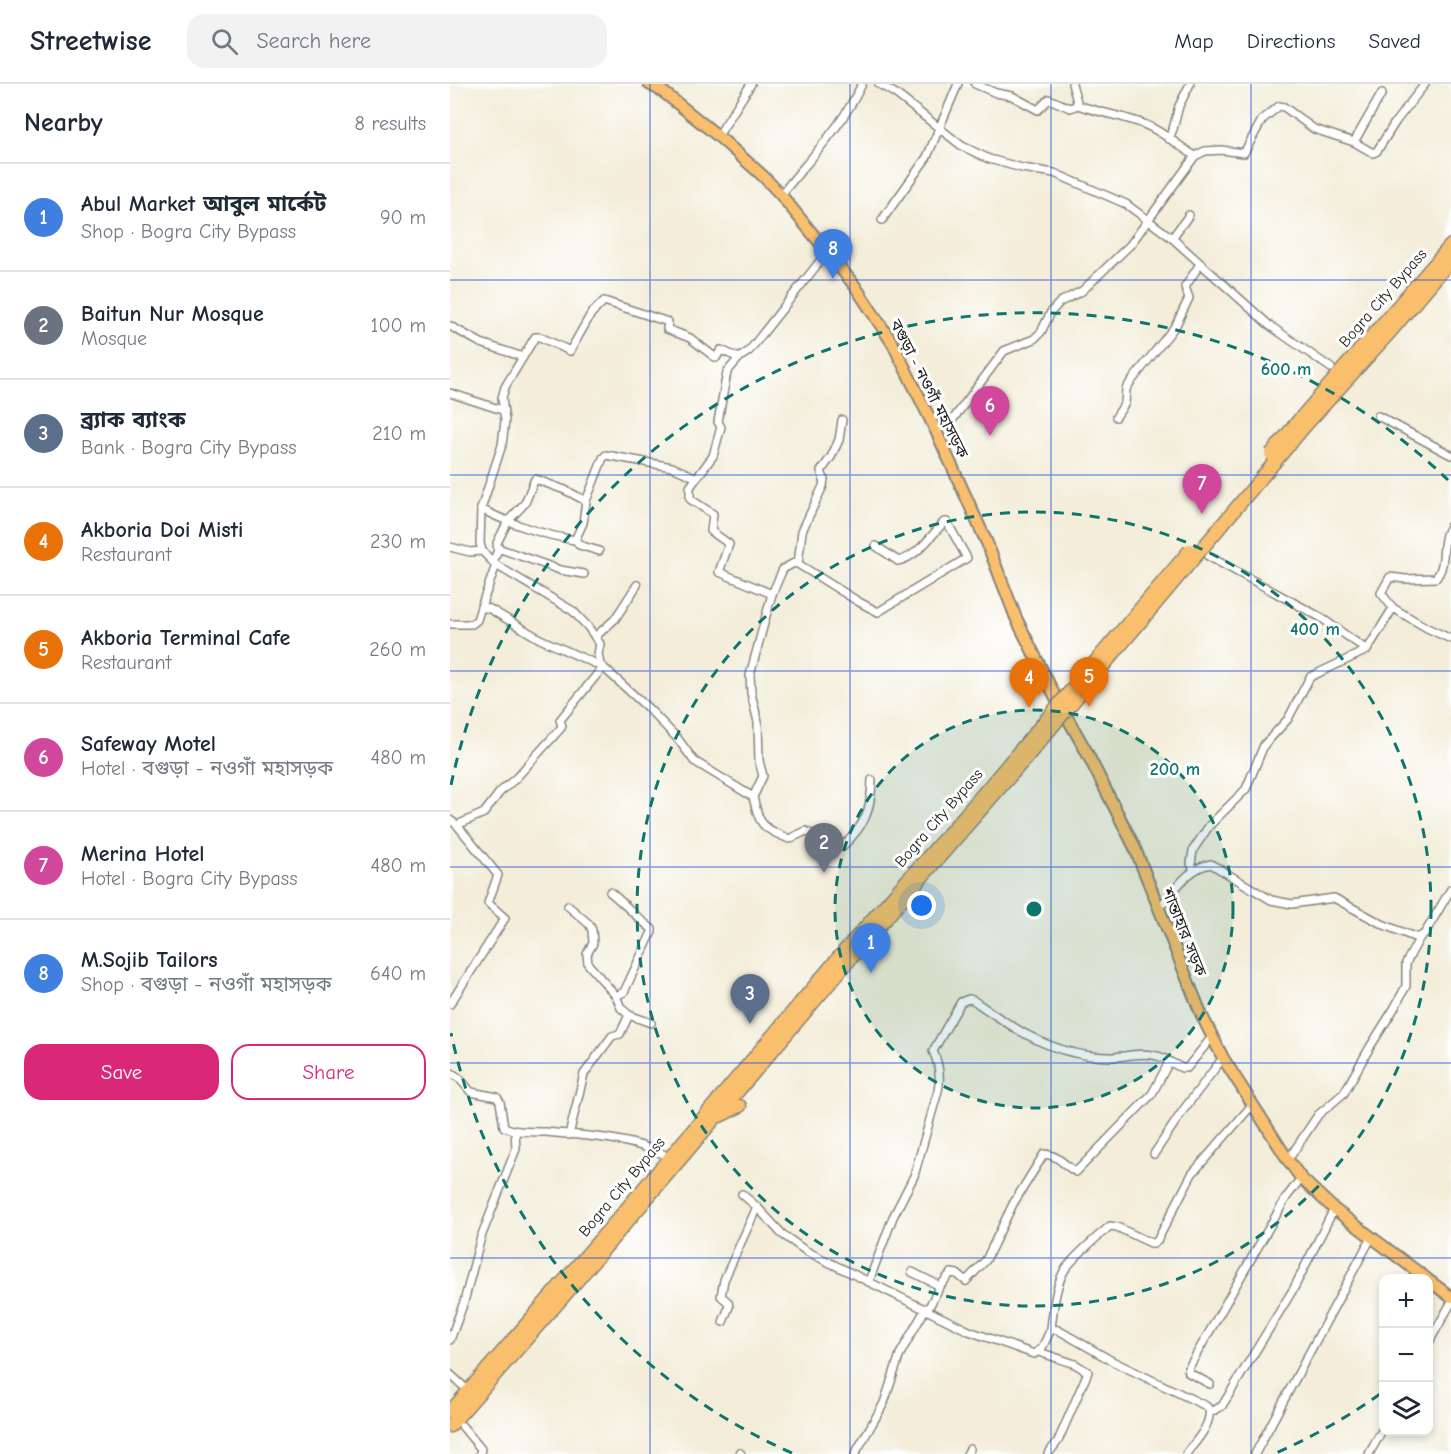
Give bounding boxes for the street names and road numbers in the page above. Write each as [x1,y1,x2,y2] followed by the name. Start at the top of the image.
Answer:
[1335,245,1431,351] street label: Bogra City Bypass
[886,316,973,462] street label: বগুড়া - নওগাঁ মহাসড়ক
[891,765,987,871] street label: Bogra City Bypass
[1158,884,1210,980] street label: শান্তাহার সড়ক
[575,1133,669,1240] street label: Bogra City Bypass

